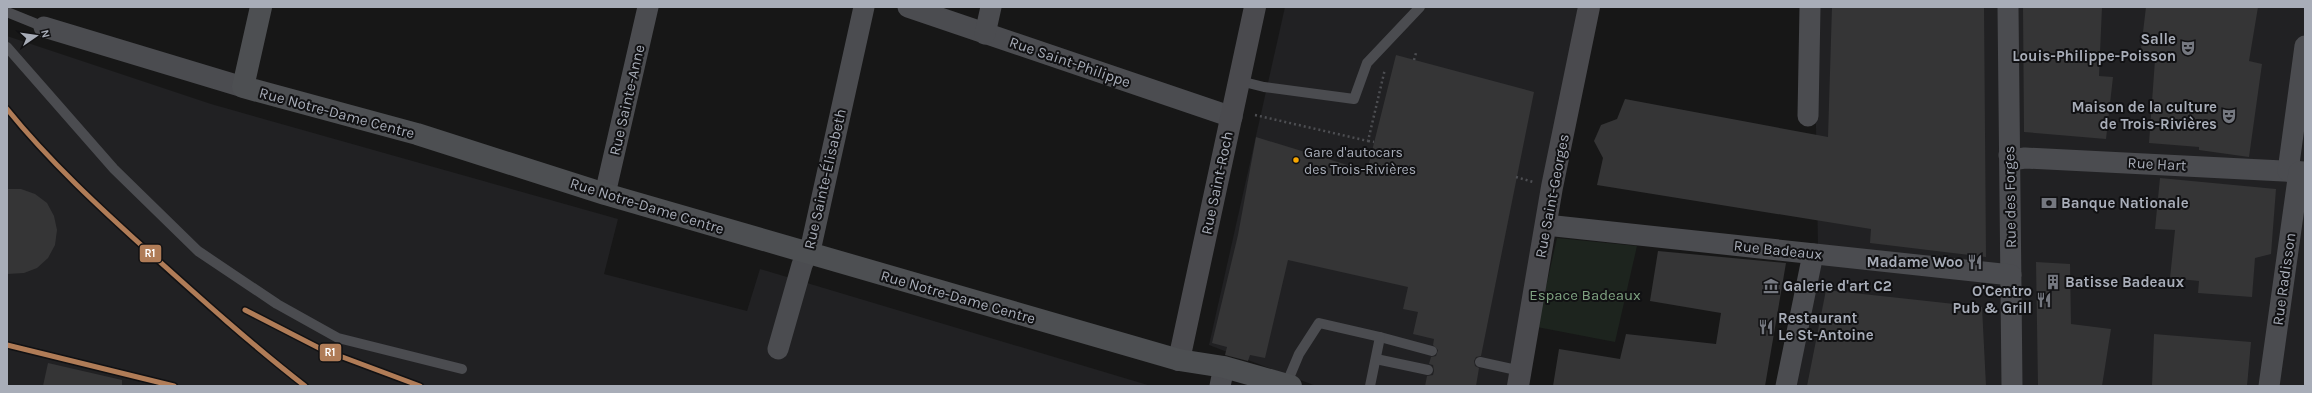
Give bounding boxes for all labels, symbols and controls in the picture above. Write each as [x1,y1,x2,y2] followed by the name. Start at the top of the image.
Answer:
[16,16,56,56] north arrow
[38,29,52,39] text: N
[2012,30,2176,65] place label: Salle Louis-Philippe-Poisson
[1007,33,1133,91] street label: Rue Saint-Philippe
[2179,39,2197,57] theatre icon: Salle Louis-Philippe-Poisson
[605,43,649,157] street label: Rue Sainte-Anne
[257,84,417,142] street label: Rue Notre-Dame Centre
[2071,98,2217,133] place label: Maison de la culture de Trois-Rivières
[800,107,850,251] street label: Rue Sainte-Élisabeth
[2220,107,2238,125] theatre icon: Maison de la culture de Trois-Rivières
[1197,130,1237,236] street label: Rue Saint-Roch
[1531,132,1573,260] street label: Rue Saint-Georges
[1304,144,1416,178] place label: Gare d'autocars des Trois-Rivières
[2000,146,2020,248] street label: Rue des Forges
[2127,153,2187,175] street label: Rue Hart
[1291,155,1301,165] marker: Gare d'autocars des Trois-Rivières
[568,174,726,238] street label: Rue Notre-Dame Centre
[2040,194,2058,212] bank icon: Banque Nationale
[2061,194,2189,212] place label: Banque Nationale
[2269,232,2299,326] street label: Rue Radisson
[1733,236,1823,264] street label: Rue Badeaux
[139,244,162,263] line badge: R1
[144,247,156,260] text: R1
[1867,253,1963,271] place label: Madame Woo
[1966,253,1984,271] restaurant icon: Madame Woo
[879,266,1037,328] street label: Rue Notre-Dame Centre
[2044,273,2062,291] building icon: Batisse Badeaux
[2065,273,2185,291] place label: Batisse Badeaux
[1762,277,1780,295] museum icon: Galerie d'art C2
[1783,277,1892,295] place label: Galerie d'art C2
[1953,282,2032,317] place label: O'Centro Pub & Grill
[1529,286,1641,304] park label: Espace Badeaux
[2035,291,2053,309] restaurant icon: O'Centro Pub & Grill
[1778,309,1874,344] place label: Restaurant Le St-Antoine
[1757,318,1775,336] restaurant icon: Restaurant Le St-Antoine
[319,343,342,362] line badge: R1
[324,346,336,359] text: R1

